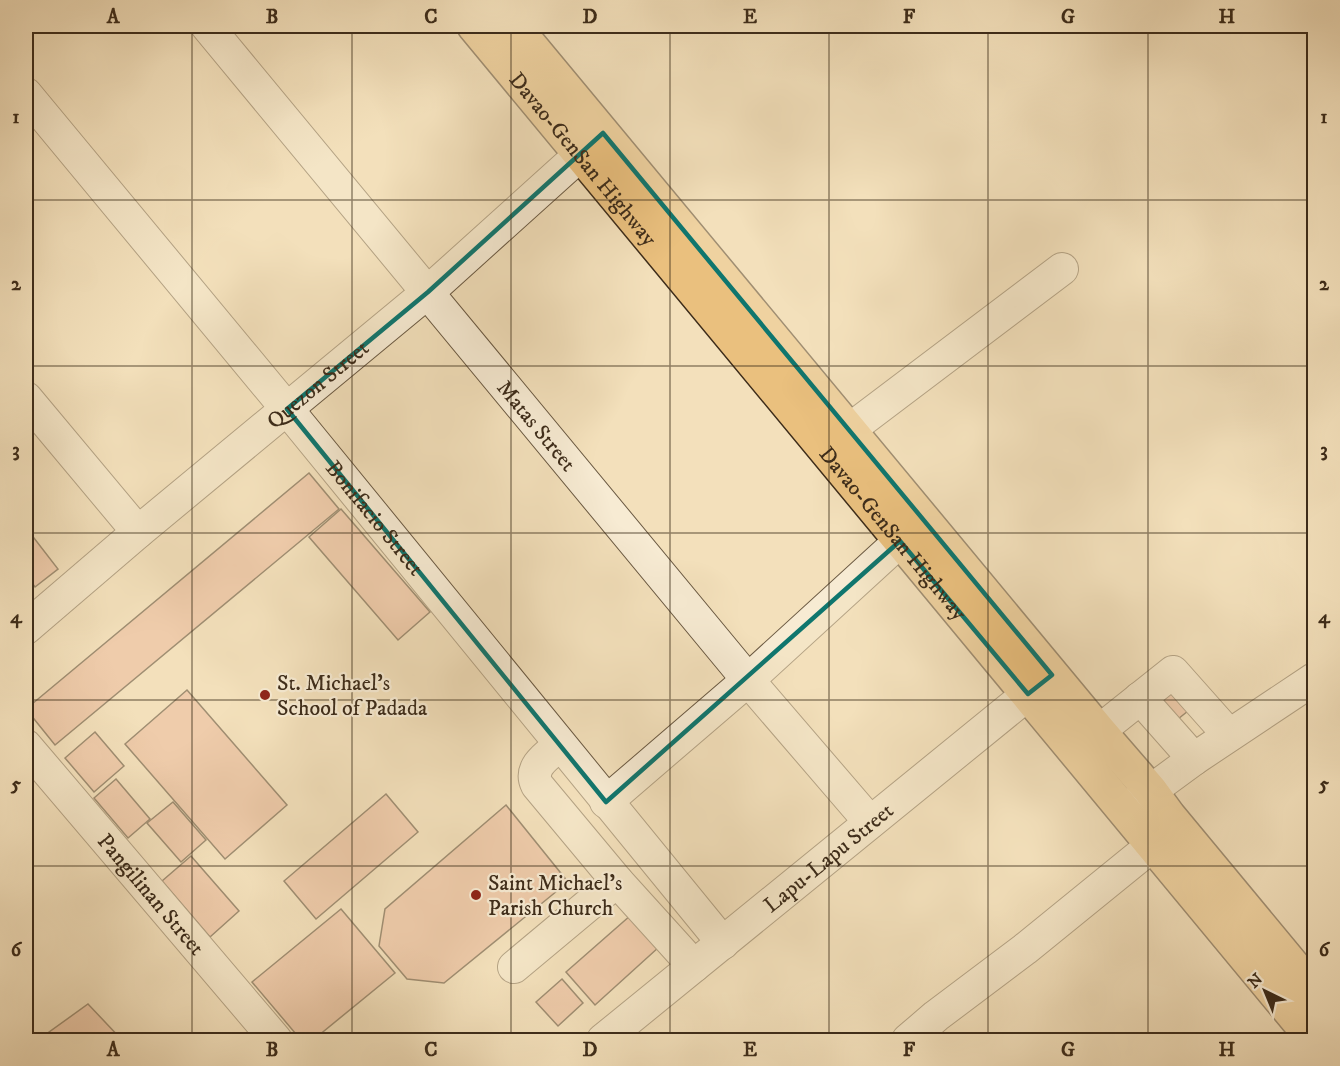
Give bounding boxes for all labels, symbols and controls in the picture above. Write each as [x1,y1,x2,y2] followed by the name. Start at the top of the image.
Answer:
[106,5,121,30] text: A
[266,5,278,30] text: B
[424,5,438,30] text: C
[583,5,598,30] text: D
[743,5,757,30] text: E
[903,5,916,30] text: F
[1061,5,1075,30] text: G
[1219,5,1236,30] text: H
[503,67,663,252] street label: Davao-GenSan Highway
[12,105,20,130] text: 1
[1320,105,1328,130] text: 1
[11,272,22,297] text: 2
[1319,272,1330,297] text: 2
[261,335,375,435] street label: Quezon Street
[491,375,581,477] street label: Matas Street
[12,438,20,463] text: 3
[1320,438,1328,463] text: 3
[813,441,973,626] street label: Davao-GenSan Highway
[319,455,429,581] street label: Bonifacio Street
[10,605,23,630] text: 4
[1318,605,1331,630] text: 4
[277,670,428,722] place label: St. Michael's School of Padada
[258,688,272,702] marker: St. Michael's School of Padada
[10,772,21,797] text: 5
[1318,772,1329,797] text: 5
[758,797,899,919] street label: Lapu-Lapu Street
[91,828,210,961] street label: Pangilinan Street
[488,870,622,922] place label: Saint Michael's Parish Church
[469,888,483,902] marker: Saint Michael's Parish Church
[11,938,23,963] text: 6
[1319,938,1331,963] text: 6
[1235,961,1295,1021] north arrow
[1244,969,1267,993] text: N
[106,1038,121,1063] text: A
[266,1038,278,1063] text: B
[424,1038,438,1063] text: C
[583,1038,598,1063] text: D
[743,1038,757,1063] text: E
[903,1038,916,1063] text: F
[1061,1038,1075,1063] text: G
[1219,1038,1236,1063] text: H

